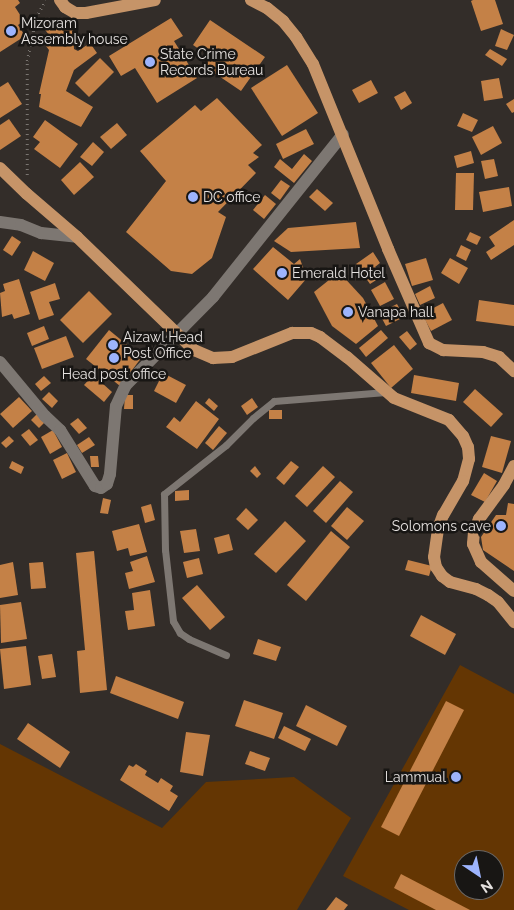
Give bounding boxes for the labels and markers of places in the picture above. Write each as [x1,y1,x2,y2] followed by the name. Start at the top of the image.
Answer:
[21,15,128,48] place label: Mizoram Assembly house
[5,25,17,37] marker: Mizoram Assembly house
[160,46,263,78] place label: State Crime Records Bureau
[144,56,156,68] marker: State Crime Records Bureau
[203,189,261,205] place label: DC office
[187,191,199,203] marker: DC office
[292,265,385,281] place label: Emerald Hotel
[276,267,288,279] marker: Emerald Hotel
[358,304,433,320] place label: Vanapa hall
[342,306,354,318] marker: Vanapa hall
[123,329,203,362] place label: Aizawl Head Post Office
[107,339,119,351] marker: Aizawl Head Post Office
[108,352,120,364] marker: Head post office
[62,366,166,382] place label: Head post office
[392,518,491,534] place label: Solomons cave
[495,520,507,532] marker: Solomons cave
[385,769,446,785] place label: Lammual
[450,771,462,783] marker: Lammual

